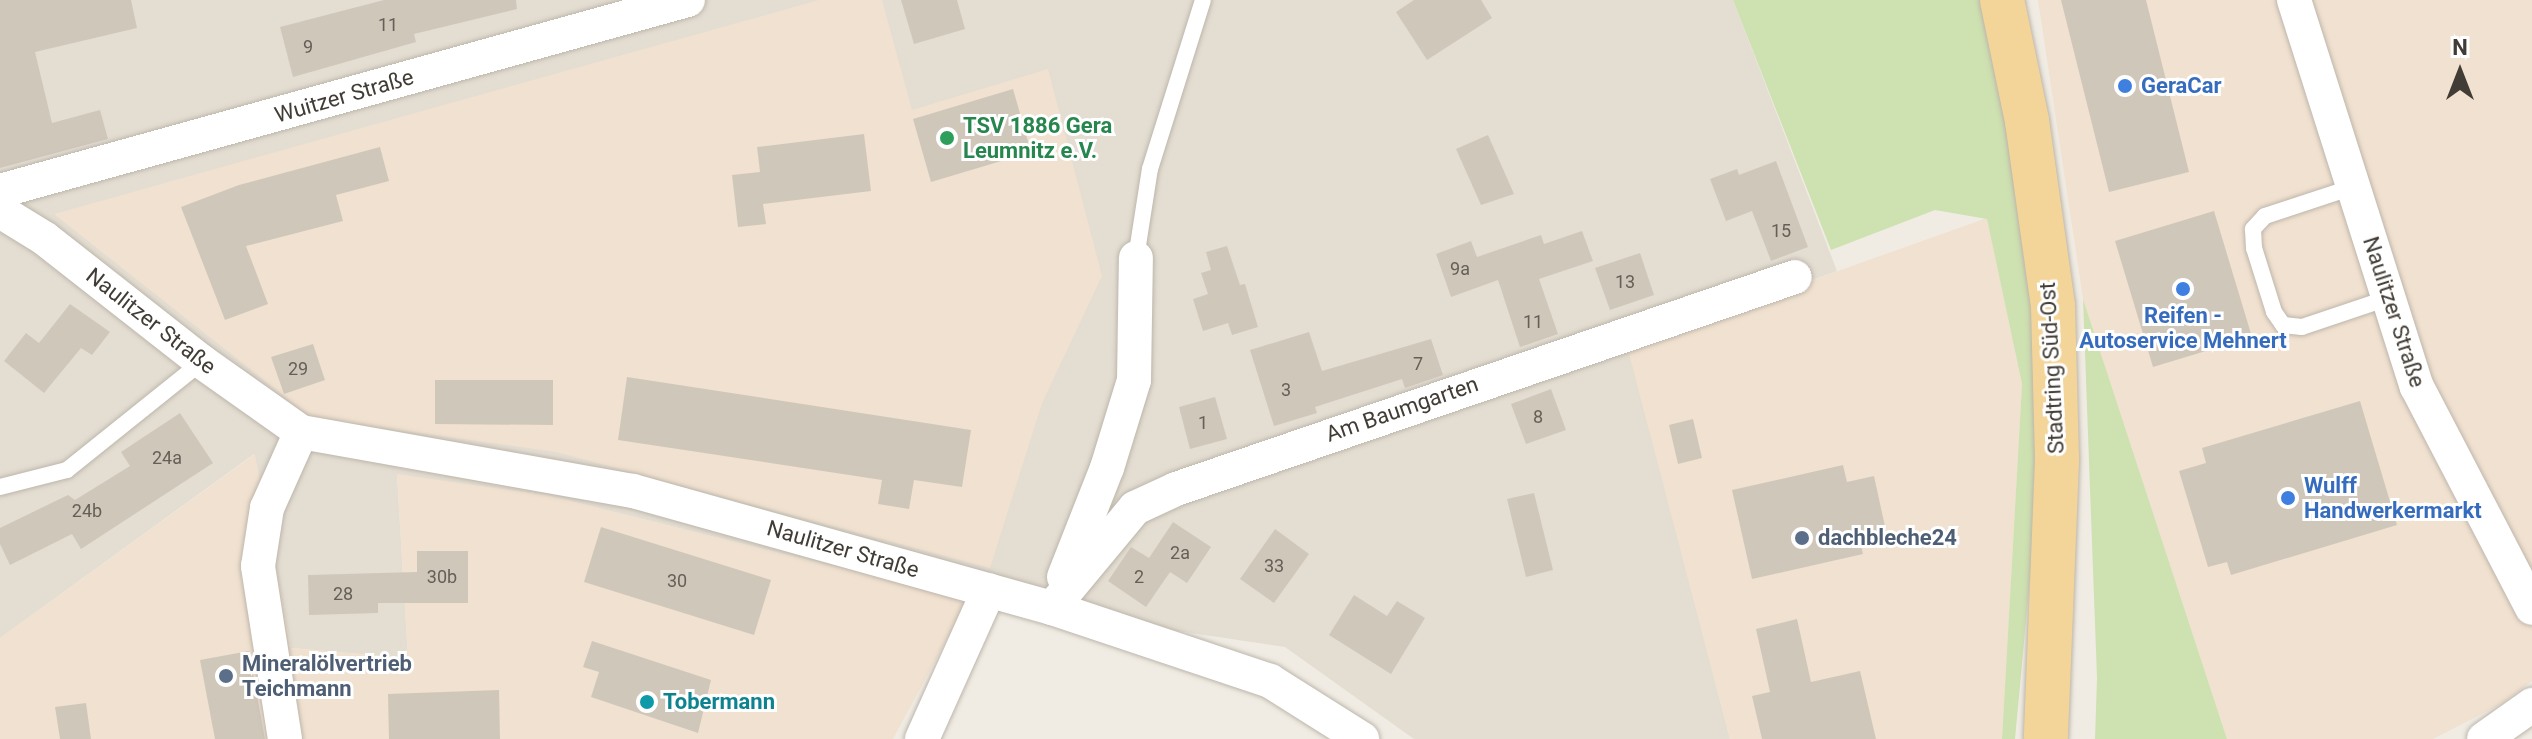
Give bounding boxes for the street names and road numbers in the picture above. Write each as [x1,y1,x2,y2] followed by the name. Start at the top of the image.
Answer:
[271,64,417,128] street label: Wuitzer Straße
[2357,233,2431,391] street label: Naulitzer Straße
[81,262,221,380] street label: Naulitzer Straße
[2034,281,2070,455] street label: Stadtring Süd-Ost
[1322,371,1482,447] street label: Am Baumgarten
[764,515,922,583] street label: Naulitzer Straße

